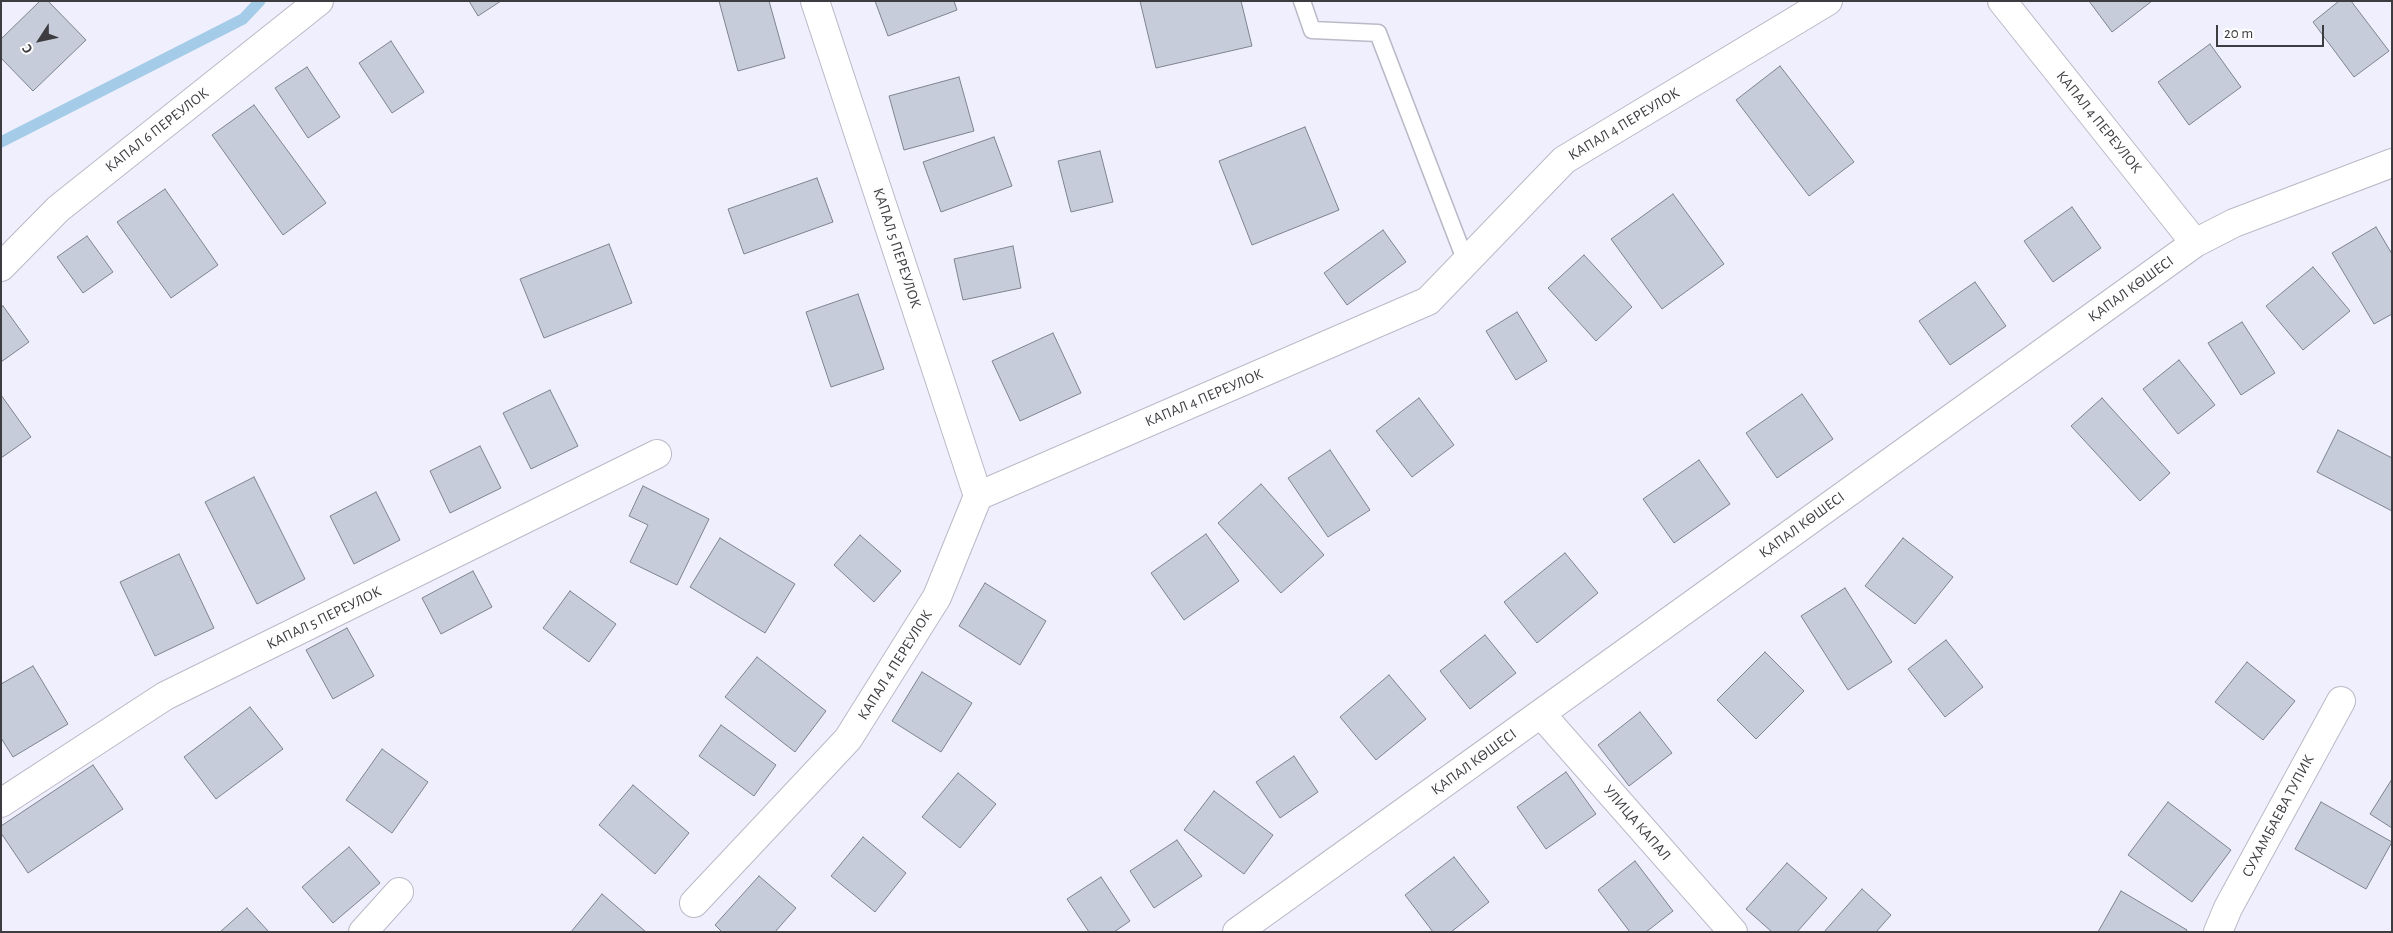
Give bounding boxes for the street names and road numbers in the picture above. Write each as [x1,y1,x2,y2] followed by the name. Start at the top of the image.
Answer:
[2052,67,2146,177] street label: КАПАЛ 4 ПЕРЕУЛОК
[102,84,212,176] street label: КАПАЛ 6 ПЕРЕУЛОК
[1565,84,1683,164] street label: КАПАЛ 4 ПЕРЕУЛОК
[869,186,925,310] street label: КАПАЛ 5 ПЕРЕУЛОК
[2085,252,2177,326] street label: ҚАПАЛ КӨШЕСІ
[1142,365,1266,431] street label: КАПАЛ 4 ПЕРЕУЛОК
[1756,488,1848,562] street label: ҚАПАЛ КӨШЕСІ
[264,582,384,654] street label: КАПАЛ 5 ПЕРЕУЛОК
[854,607,936,723] street label: КАПАЛ 4 ПЕРЕУЛОК
[1428,725,1520,799] street label: ҚАПАЛ КӨШЕСІ
[2238,752,2318,880] street label: СУХАМБАЕВА ТУПИК
[1599,781,1675,865] street label: УЛИЦА КАПАЛ

